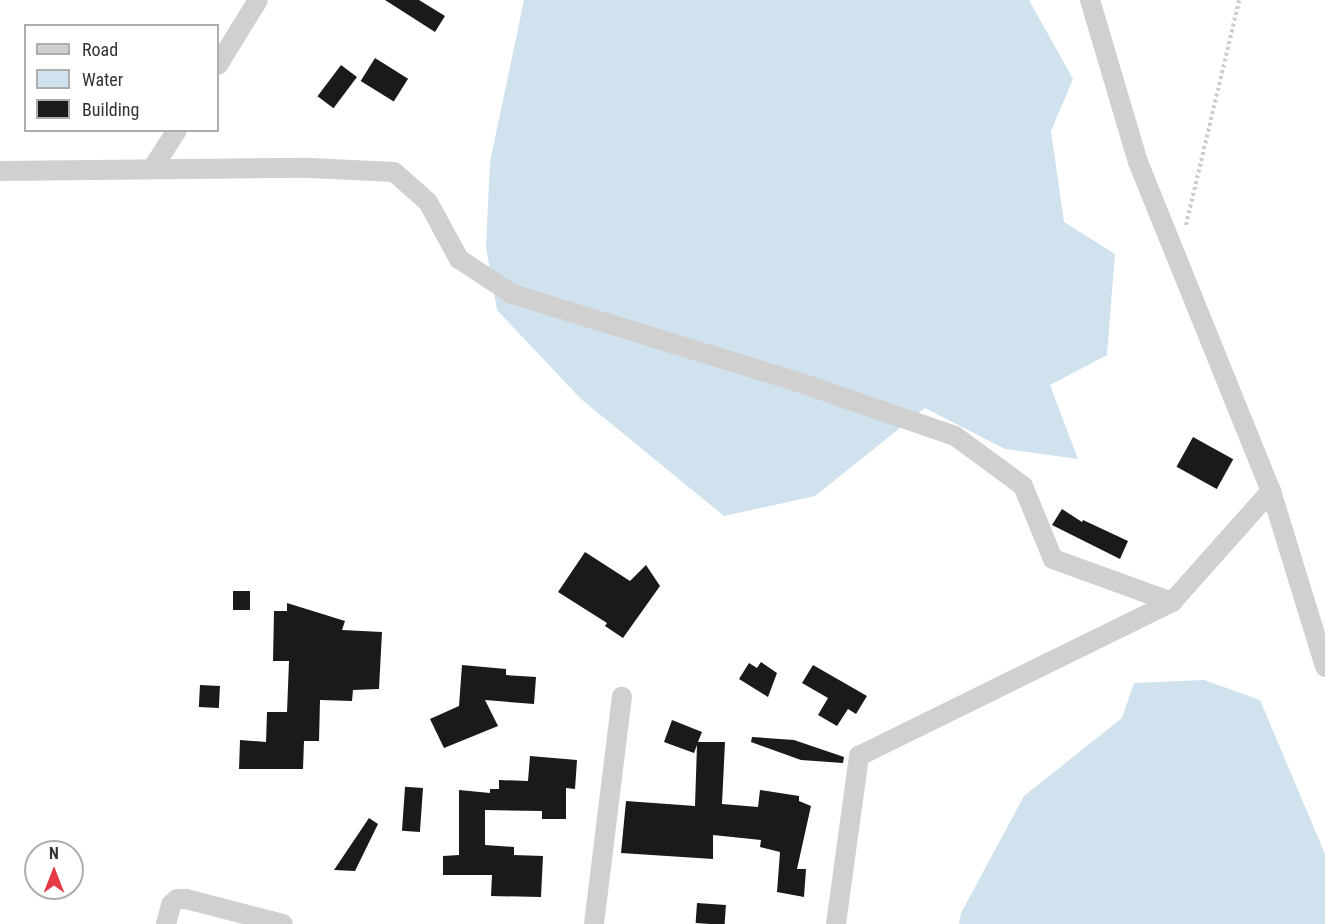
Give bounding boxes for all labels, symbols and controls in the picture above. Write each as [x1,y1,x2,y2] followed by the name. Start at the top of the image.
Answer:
[24,24,219,132] legend
[82,39,118,60] text: Road
[82,69,123,90] text: Water
[82,99,139,120] text: Building
[24,840,84,900] north arrow
[49,844,59,863] text: N

